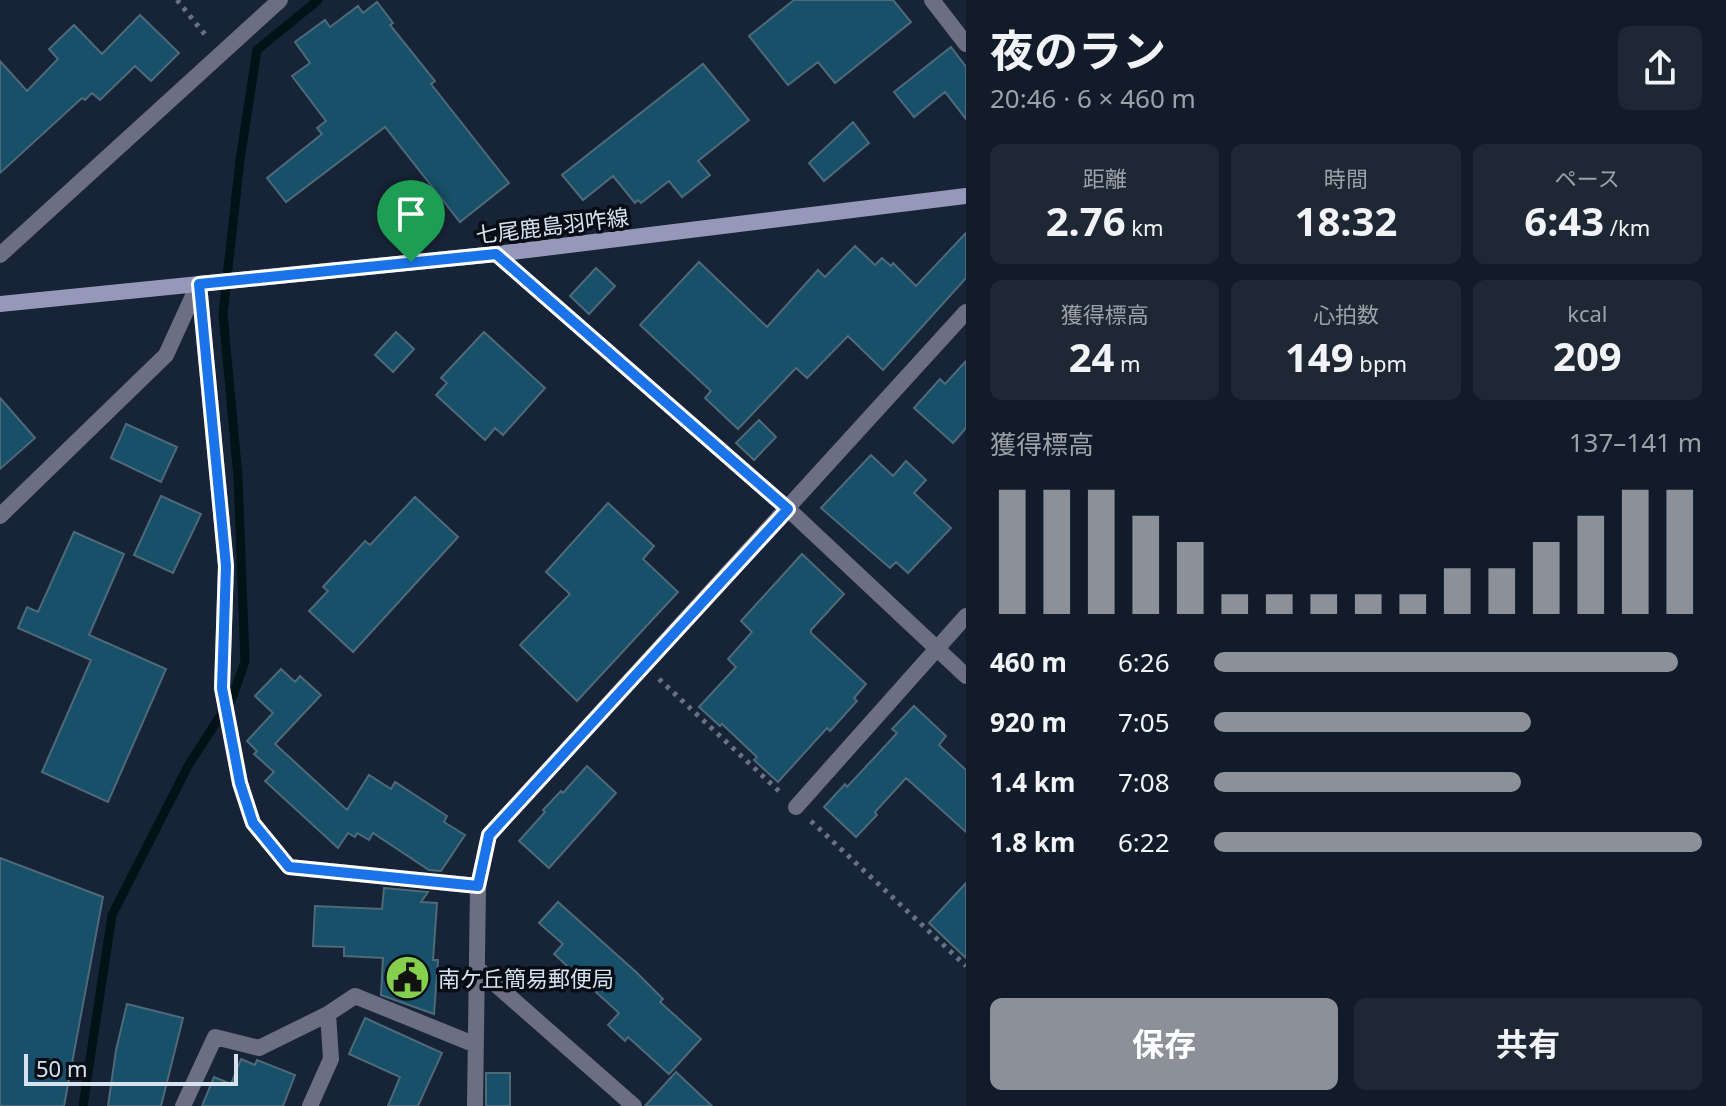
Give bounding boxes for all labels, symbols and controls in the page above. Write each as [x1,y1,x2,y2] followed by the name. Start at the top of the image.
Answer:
[990,20,1166,80] text: 夜のラン
[1618,26,1702,110] button: share
[990,80,1196,116] text: 20:46 · 6 × 460 m
[1083,163,1127,193] text: 距離
[1324,163,1368,193] text: 時間
[1555,163,1620,193] text: ペース
[377,180,445,262] pin
[389,192,433,236] icon: arrive
[1046,193,1126,248] text: 2.76
[1295,193,1397,248] text: 18:32
[1524,193,1604,248] text: 6:43
[474,201,630,249] street label: 七尾鹿島羽咋線
[1126,212,1164,242] text: km
[1604,212,1650,242] text: /km
[1567,298,1607,328] text: kcal
[1061,299,1149,329] text: 獲得標高
[1313,299,1379,329] text: 心拍数
[1553,328,1622,383] text: 209
[1069,329,1114,384] text: 24
[1285,329,1354,384] text: 149
[1114,348,1141,378] text: m
[1354,348,1407,378] text: bpm
[1569,424,1702,460] text: 137–141 m
[990,426,1094,462] text: 獲得標高
[990,644,1067,680] text: 460 m
[1118,644,1170,680] text: 6:26
[990,704,1067,740] text: 920 m
[1118,704,1170,740] text: 7:05
[990,764,1075,800] text: 1.4 km
[1118,764,1170,800] text: 7:08
[990,824,1075,860] text: 1.8 km
[1118,824,1170,860] text: 6:22
[383,954,431,1002] public building icon: 南ケ丘簡易郵便局
[438,963,614,993] place label: 南ケ丘簡易郵便局
[990,998,1338,1090] button: 保存
[1354,998,1702,1090] button: 共有
[24,1050,238,1086] scale bar
[36,1053,87,1083] text: 50 m

